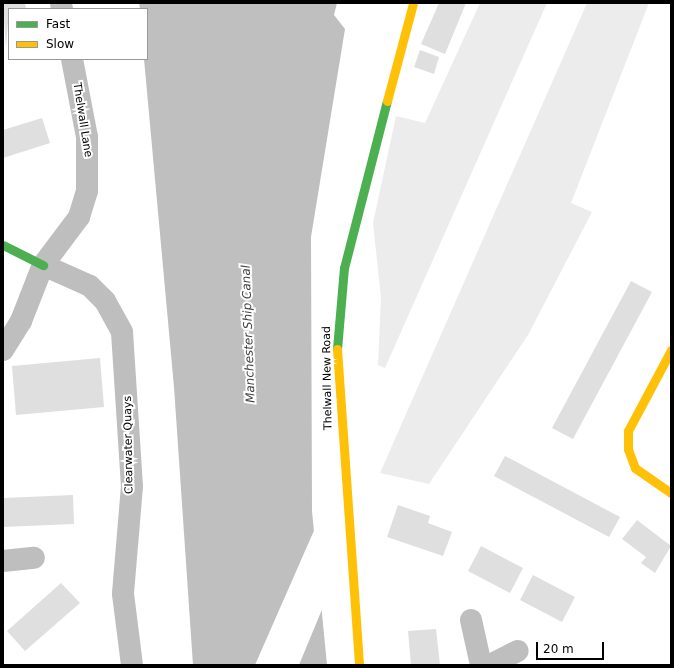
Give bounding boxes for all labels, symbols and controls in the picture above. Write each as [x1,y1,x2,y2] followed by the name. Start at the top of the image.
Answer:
[8,8,148,60] legend
[46,17,70,31] text: Fast
[46,37,74,51] text: Slow
[70,82,94,158] street label: Thelwall Lane
[239,265,259,403] water label: Manchester Ship Canal
[320,326,336,430] street label: Thelwall New Road
[122,396,136,494] street label: Clearwater Quays
[538,634,606,660] scale bar
[543,642,574,656] text: 20 m

